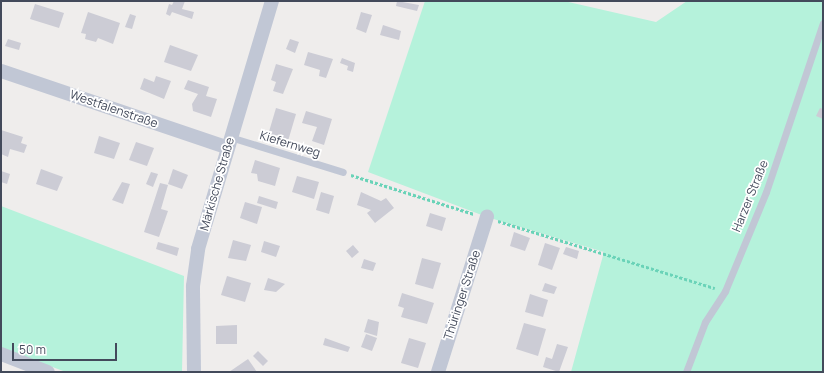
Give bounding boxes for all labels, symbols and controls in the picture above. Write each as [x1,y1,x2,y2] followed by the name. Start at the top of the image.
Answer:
[68,87,160,131] street label: Westfalenstraße
[258,128,322,160] street label: Kiefernweg
[197,136,237,232] street label: Märkische Straße
[729,158,771,234] street label: Harzer Straße
[441,248,483,342] street label: Thüringer Straße
[14,335,119,361] scale bar
[19,341,46,358] text: 50 m

